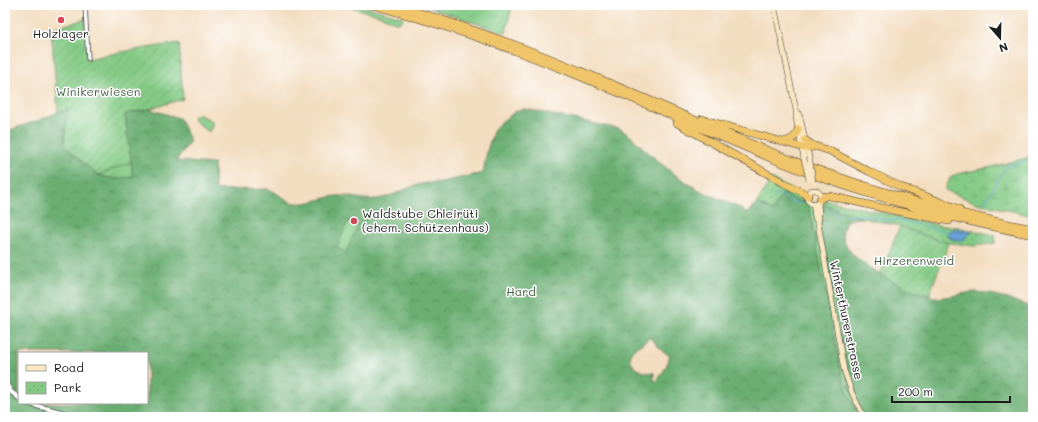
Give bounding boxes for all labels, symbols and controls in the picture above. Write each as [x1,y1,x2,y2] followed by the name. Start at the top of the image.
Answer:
[56,15,66,25] marker: Holzlager
[980,18,1020,58] north arrow
[33,25,89,41] place label: Holzlager
[997,39,1010,56] text: N
[56,83,140,99] park label: Winikerwiesen
[362,205,489,235] place label: Waldstube Chleirüti (ehem. Schützenhaus)
[349,216,359,226] marker: Waldstube Chleirüti (ehem. Schützenhaus)
[874,252,955,268] park label: Hirzerenweid
[827,259,867,381] street label: Winterthurerstrasse
[506,283,536,299] park label: Hard
[18,352,148,404] legend
[54,359,84,375] text: Road
[892,378,1010,404] scale bar
[54,379,81,395] text: Park
[898,383,933,399] text: 200 m

